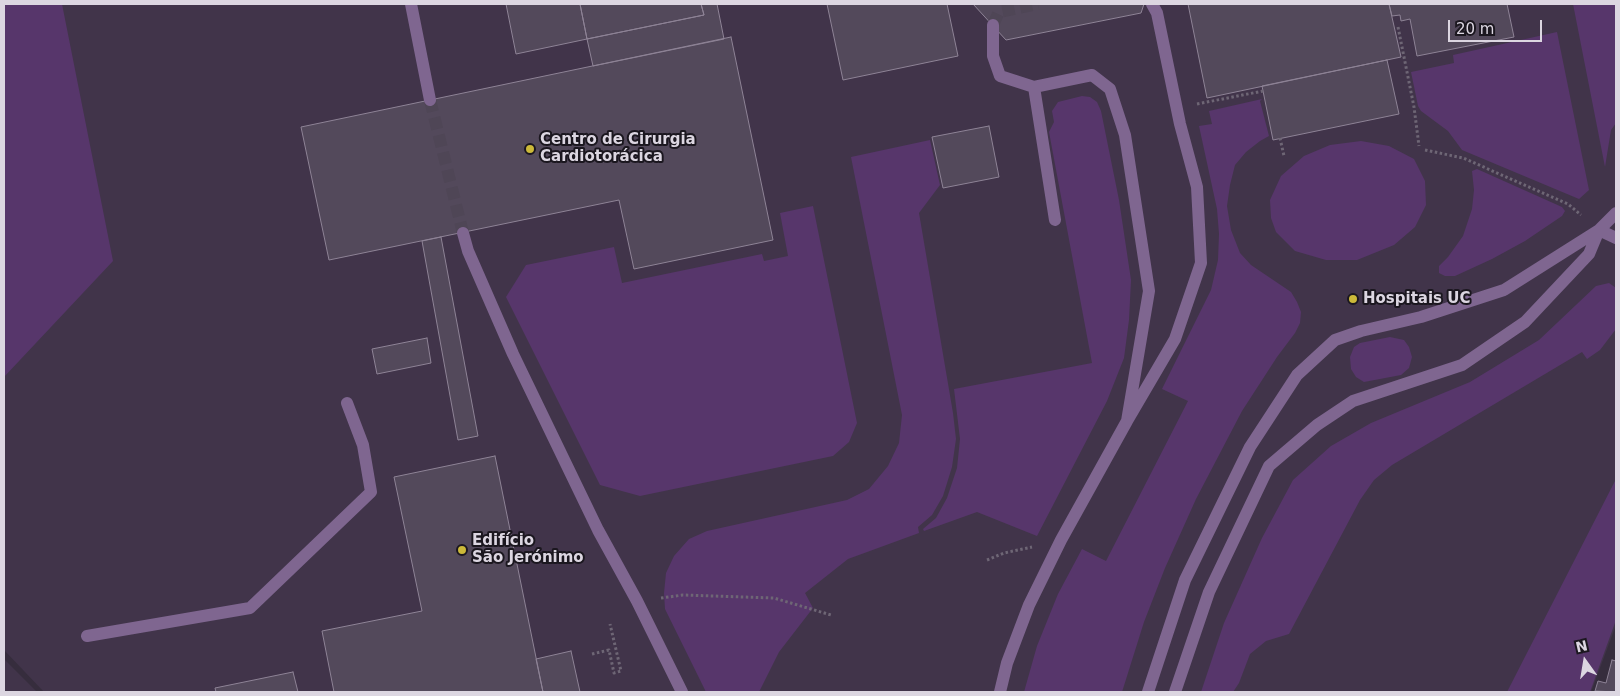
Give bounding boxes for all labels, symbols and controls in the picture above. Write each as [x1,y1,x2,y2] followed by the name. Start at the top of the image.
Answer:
[1450,10,1544,42] scale bar
[1456,20,1494,38] text: 20 m
[540,131,696,166] place label: Centro de Cirurgia Cardiotorácica
[524,143,536,155] marker: Centro de Cirurgia Cardiotorácica
[1363,290,1470,308] place label: Hospitais UC
[1347,293,1359,305] marker: Hospitais UC
[472,532,584,567] place label: Edifício São Jerónimo
[456,544,468,556] marker: Edifício São Jerónimo
[1560,636,1610,686] north arrow
[1574,637,1589,655] text: N

